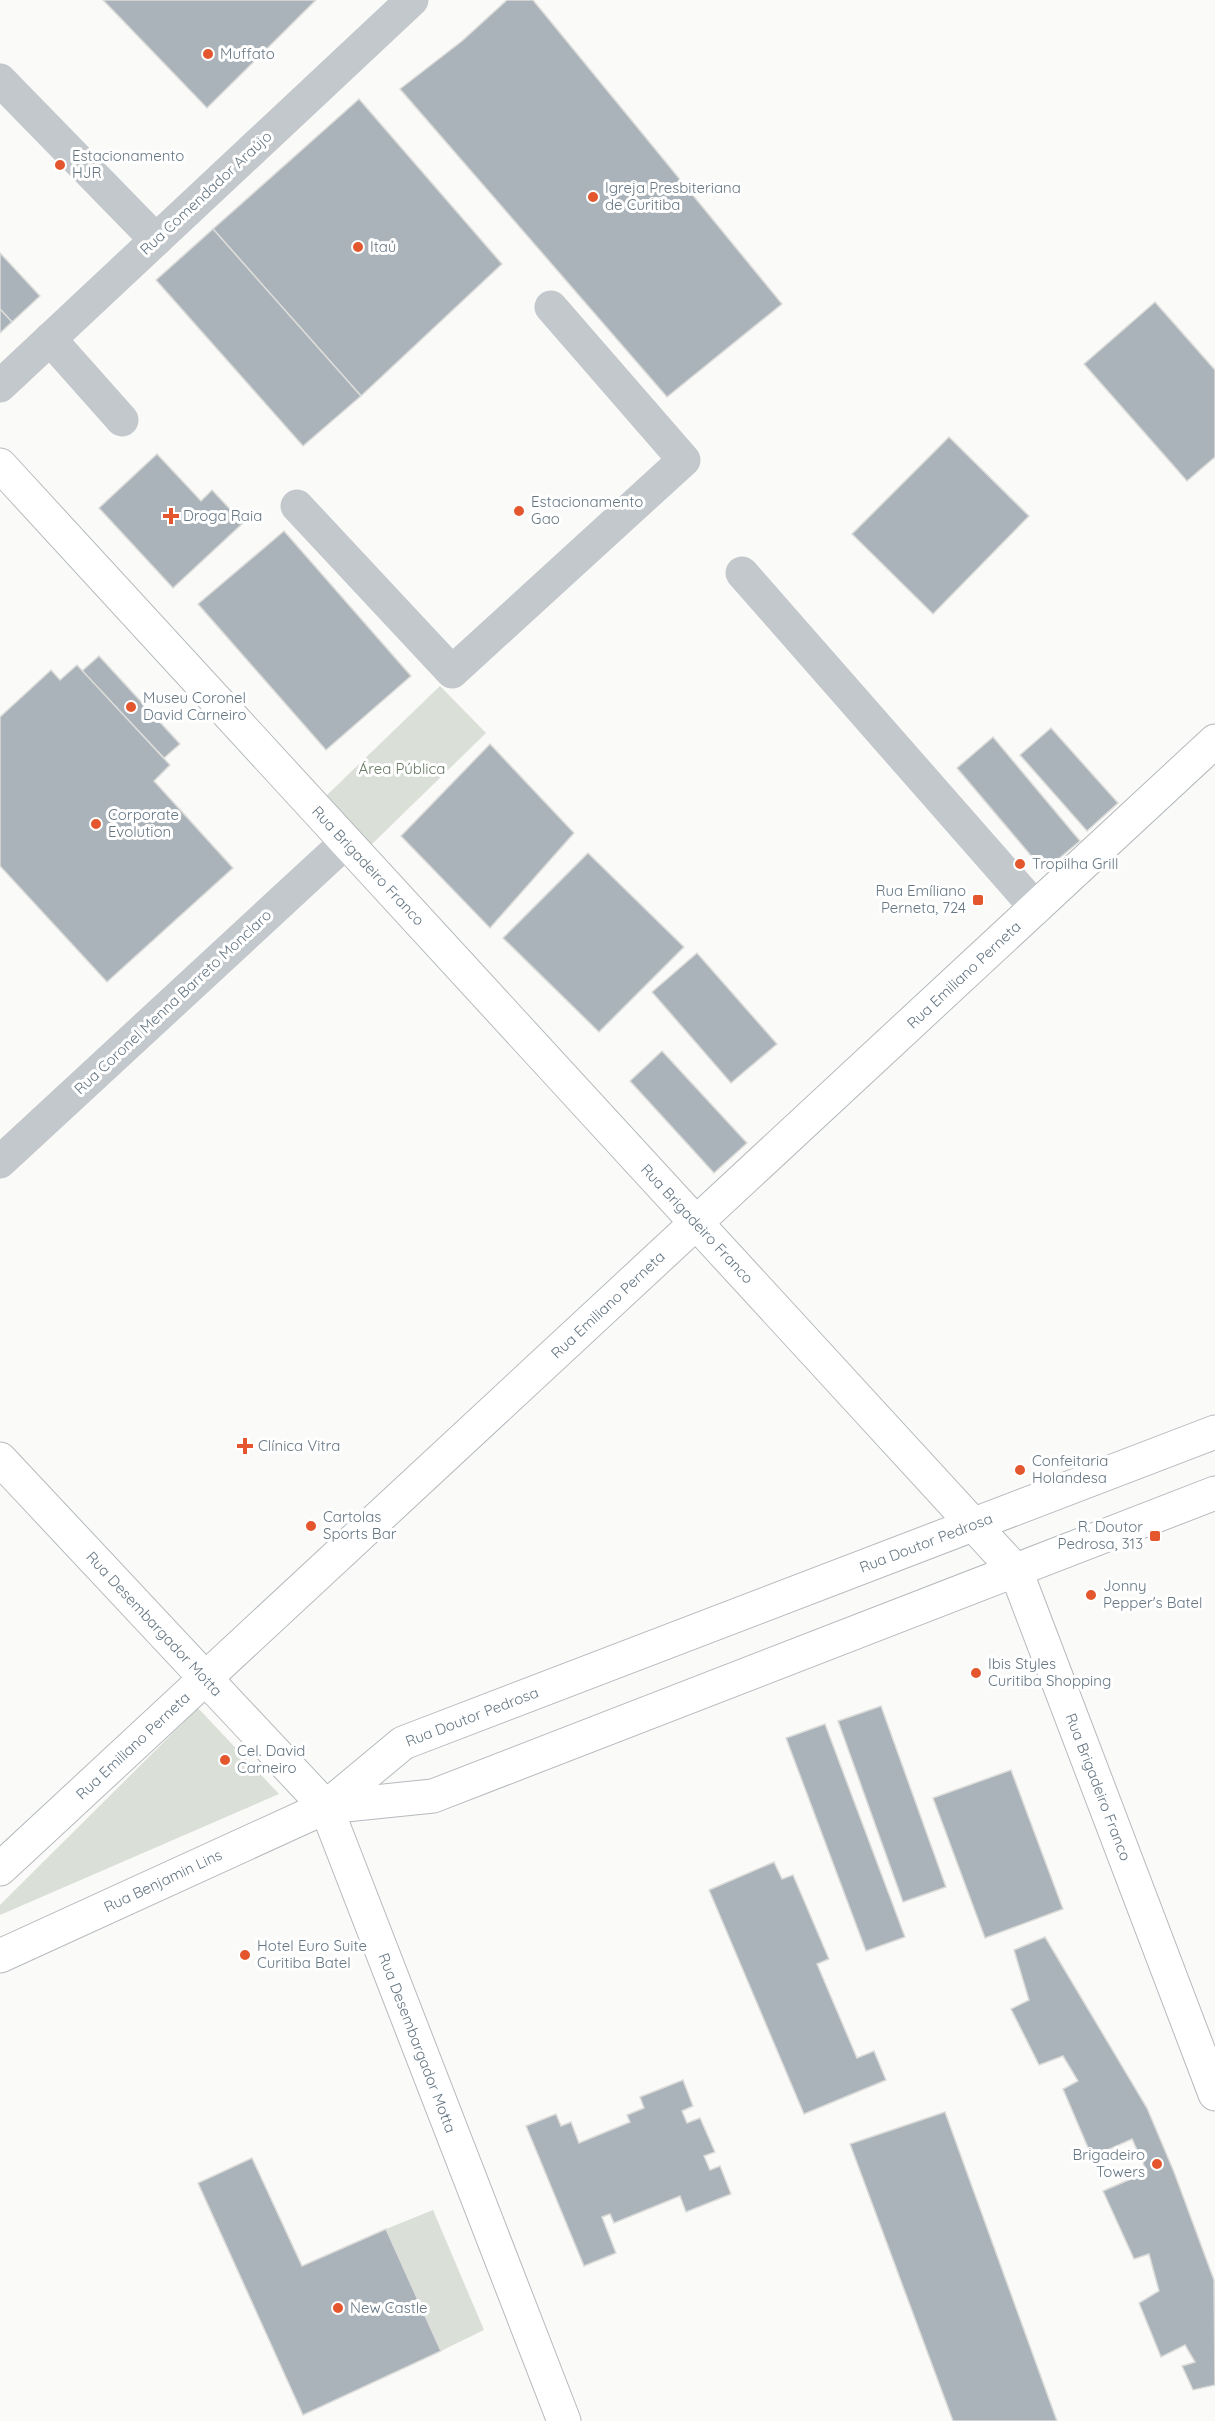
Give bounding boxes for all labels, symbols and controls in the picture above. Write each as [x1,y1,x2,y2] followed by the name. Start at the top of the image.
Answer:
[220,44,275,63] place label: Muffato
[201,47,215,61] marker: Muffato
[136,127,276,259] street label: Rua Comendador Araújo
[72,146,184,182] place label: Estacionamento HJR
[53,158,67,172] marker: Estacionamento HJR
[605,178,741,214] place label: Igreja Presbiteriana de Curitiba
[586,190,600,204] marker: Igreja Presbiteriana de Curitiba
[370,237,396,256] place label: Itaú
[351,240,365,254] marker: Itaú
[531,492,643,528] place label: Estacionamento Gao
[512,504,526,518] marker: Estacionamento Gao
[183,506,262,525] place label: Droga Raia
[164,509,178,523] marker: Droga Raia
[143,688,247,724] place label: Museu Coronel David Carneiro
[124,700,138,714] marker: Museu Coronel David Carneiro
[359,759,445,778] park label: Área Pública
[308,802,429,929] street label: Rua Brigadeiro Franco
[108,805,179,841] place label: Corporate Evolution
[89,817,103,831] marker: Corporate Evolution
[1032,854,1118,873] place label: Tropilha Grill
[1013,857,1027,871] marker: Tropilha Grill
[875,881,966,917] place label: Rua Emíliano Perneta, 724
[971,893,985,907] marker: Rua Emíliano Perneta, 724
[70,905,275,1098] street label: Rua Coronel Menna Barreto Monclaro
[903,917,1025,1032] street label: Rua Emiliano Perneta
[637,1160,758,1287] street label: Rua Brigadeiro Franco
[547,1247,669,1362] street label: Rua Emiliano Perneta
[258,1436,340,1455] place label: Clínica Vitra
[236,1437,254,1455] marker: Clínica Vitra
[1032,1451,1108,1487] place label: Confeitaria Holandesa
[1013,1463,1027,1477] marker: Confeitaria Holandesa
[323,1507,397,1543] place label: Cartolas Sports Bar
[857,1508,995,1577] street label: Rua Doutor Pedrosa
[1058,1517,1143,1553] place label: R. Doutor Pedrosa, 313
[304,1519,318,1533] marker: Cartolas Sports Bar
[1148,1529,1162,1543] marker: R. Doutor Pedrosa, 313
[82,1547,226,1700] street label: Rua Desembargador Motta
[1103,1576,1203,1612] place label: Jonny Pepper's Batel
[1084,1588,1098,1602] marker: Jonny Pepper's Batel
[988,1654,1111,1690] place label: Ibis Styles Curitiba Shopping
[969,1666,983,1680] marker: Ibis Styles Curitiba Shopping
[403,1682,541,1751] street label: Rua Doutor Pedrosa
[72,1688,194,1803] street label: Rua Emiliano Perneta
[1062,1710,1135,1863] street label: Rua Brigadeiro Franco
[237,1741,305,1777] place label: Cel. David Carneiro
[218,1753,232,1767] marker: Cel. David Carneiro
[101,1845,225,1916] street label: Rua Benjamin Lins
[257,1936,367,1972] place label: Hotel Euro Suite Curitiba Batel
[238,1948,252,1962] marker: Hotel Euro Suite Curitiba Batel
[374,1950,461,2135] street label: Rua Desembargador Motta
[1073,2145,1145,2181] place label: Brigadeiro Towers
[1150,2157,1164,2171] marker: Brigadeiro Towers
[350,2298,428,2317] place label: New Castle
[331,2301,345,2315] marker: New Castle

